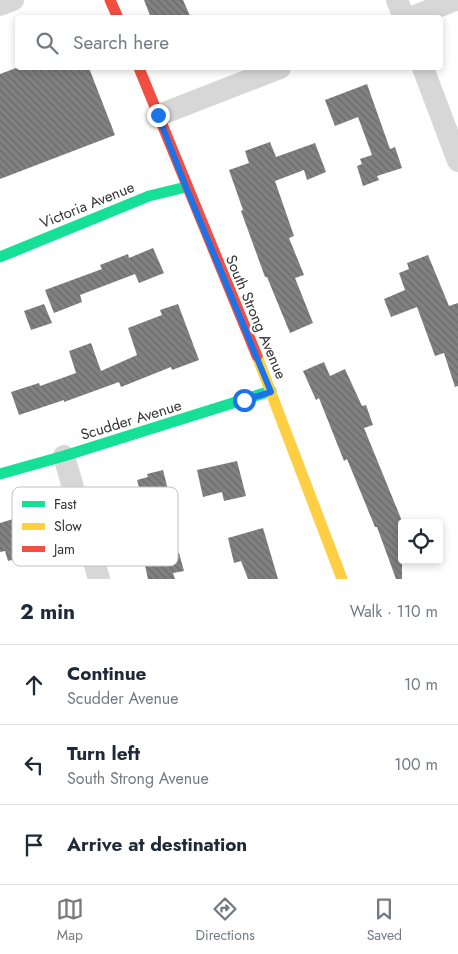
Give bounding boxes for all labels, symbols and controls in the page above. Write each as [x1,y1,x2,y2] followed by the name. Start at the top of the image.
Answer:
[15,15,443,70] search box
[33,29,61,57] icon: search
[73,29,169,56] text: Search here
[147,104,170,127] route end
[36,176,138,234] street label: Victoria Avenue
[220,252,292,383] street label: South Strong Avenue
[233,389,256,412] route start
[78,394,184,446] street label: Scudder Avenue
[12,487,178,566] legend
[54,494,77,514] text: Fast
[54,516,82,536] text: Slow
[398,519,443,564] map controls
[398,519,443,564] button: locate
[52,539,75,559] text: Jam
[20,597,75,627] text: 2 min
[350,600,438,623] text: Walk · 110 m
[67,660,146,687] text: Continue
[20,671,48,699] icon: ahead
[404,673,438,696] text: 10 m
[67,687,178,710] text: Scudder Avenue
[67,740,140,767] text: Turn left
[20,751,48,779] icon: left
[394,753,438,776] text: 100 m
[67,767,209,790] text: South Strong Avenue
[20,831,48,859] icon: arrive
[67,831,247,858] text: Arrive at destination
[56,895,84,945] tab: Map
[196,895,255,945] tab: Directions
[367,895,402,945] tab: Saved

